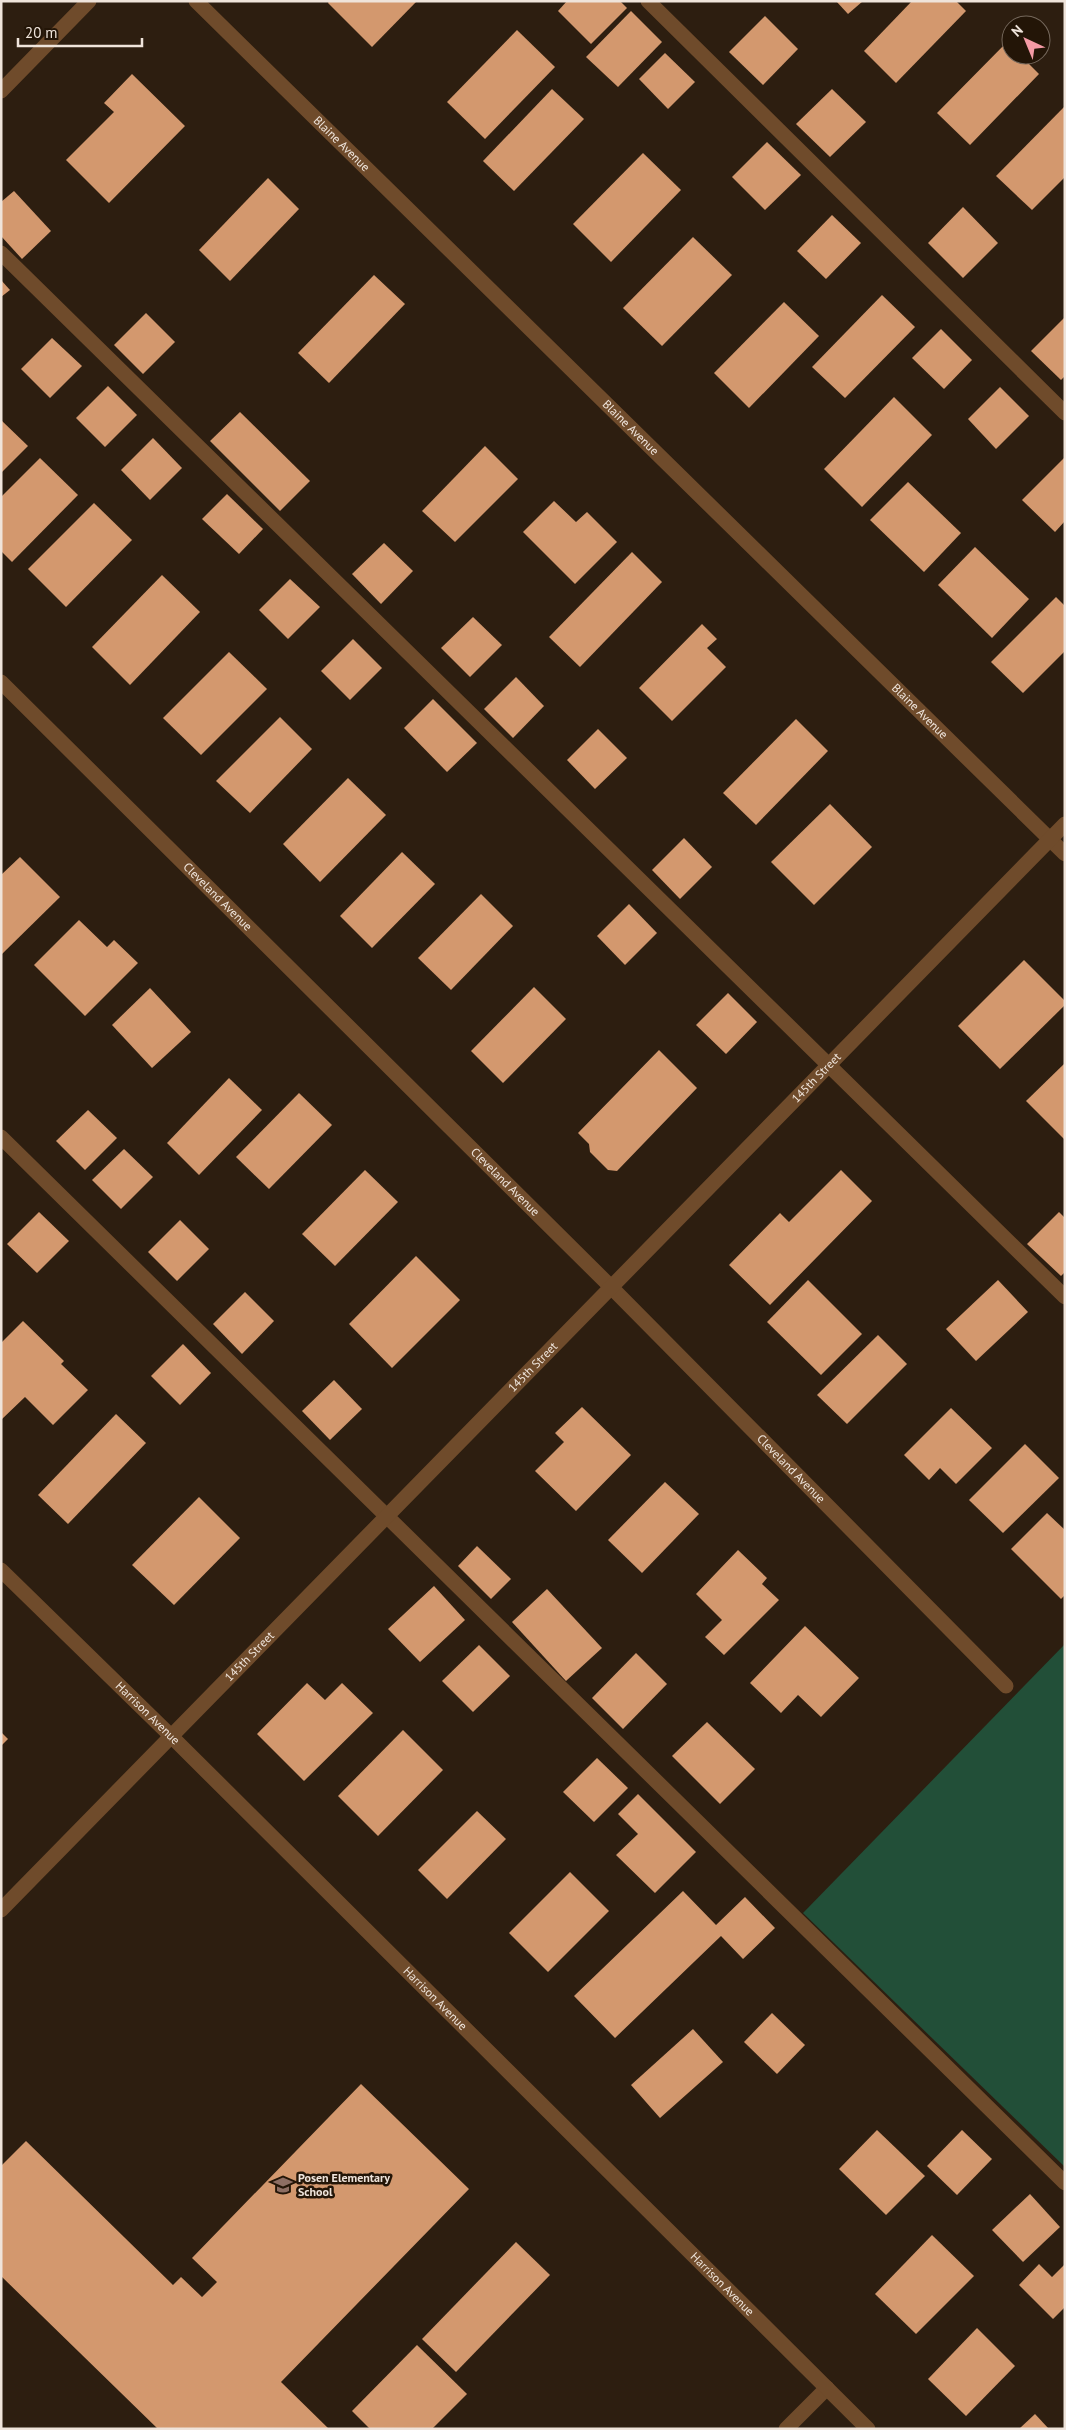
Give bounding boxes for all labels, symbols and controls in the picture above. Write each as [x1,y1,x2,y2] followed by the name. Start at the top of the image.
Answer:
[18,15,141,47] scale bar
[1001,15,1051,65] north arrow
[1007,21,1027,40] text: N
[25,23,58,42] text: 20 m
[311,113,373,174] street label: Blaine Avenue
[600,396,662,458] street label: Blaine Avenue
[889,680,951,742] street label: Blaine Avenue
[180,859,255,934] street label: Cleveland Avenue
[788,1049,844,1106] street label: 145th Street
[468,1144,543,1219] street label: Cleveland Avenue
[505,1339,560,1395] street label: 145th Street
[754,1431,829,1506] street label: Cleveland Avenue
[221,1628,277,1684] street label: 145th Street
[113,1678,183,1748] street label: Harrison Avenue
[400,1963,470,2033] street label: Harrison Avenue
[298,2170,390,2199] place label: Posen Elementary School
[272,2174,294,2196] school or university icon: Posen Elementary School
[688,2249,758,2319] street label: Harrison Avenue

